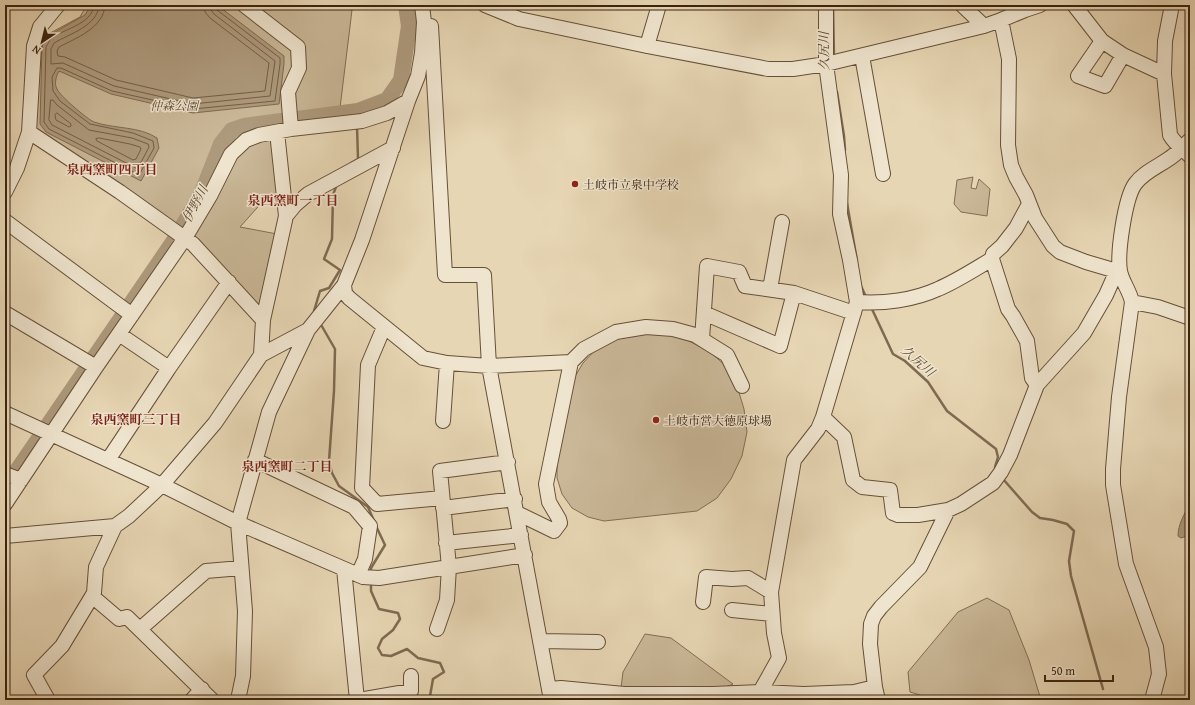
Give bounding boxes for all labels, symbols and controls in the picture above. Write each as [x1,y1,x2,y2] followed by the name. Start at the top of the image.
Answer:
[22,22,62,62] north arrow
[814,29,834,71] water label: 久尻川
[28,41,44,59] text: N
[150,97,200,114] park label: 仲森公園
[66,160,158,179] district label: 泉西窯町四丁目
[583,176,679,193] place label: 土岐市立泉中学校
[570,179,580,189] marker: 土岐市立泉中学校
[177,181,213,226] water label: 伊野川
[247,191,339,210] district label: 泉西窯町一丁目
[897,341,940,382] water label: 久尻川
[90,410,182,429] district label: 泉西窯町三丁目
[664,412,772,429] place label: 土岐市営大徳原球場
[651,415,661,425] marker: 土岐市営大徳原球場
[241,457,333,476] district label: 泉西窯町二丁目
[1045,657,1113,683] scale bar
[1051,662,1075,679] text: 50 m

